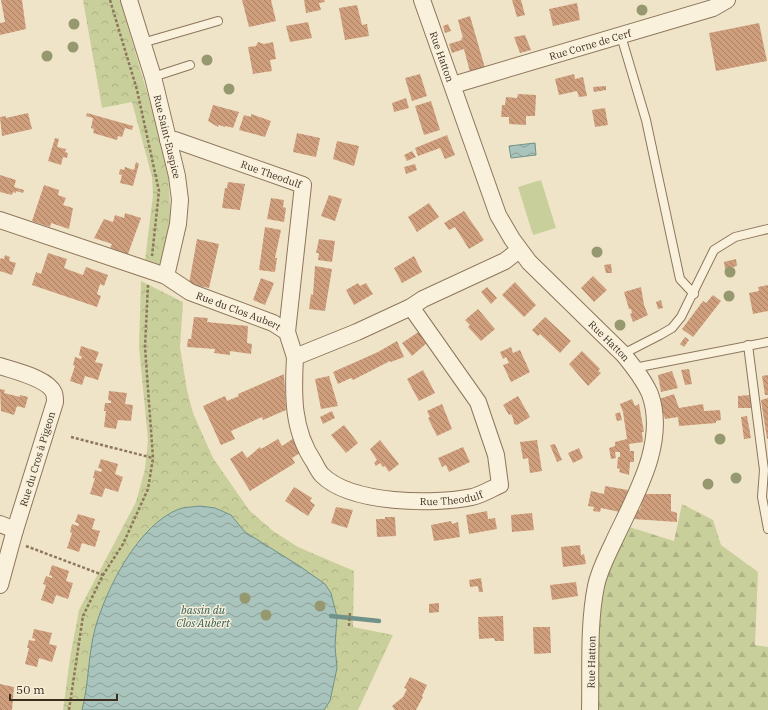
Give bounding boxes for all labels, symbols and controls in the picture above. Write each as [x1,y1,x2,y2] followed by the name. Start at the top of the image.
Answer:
[548,26,633,63] street label: Rue Corne de Cerf
[427,30,457,84] street label: Rue Hatton
[151,93,183,180] street label: Rue Saint-Euspice
[239,158,304,191] street label: Rue Theodulf
[194,289,284,334] street label: Rue du Clos Aubert
[586,318,633,365] street label: Rue Hatton
[17,409,58,508] street label: Rue du Cros à Pigeon
[420,488,485,508] street label: Rue Theodulf
[176,603,231,630] water label: bassin du Clos Aubert
[585,635,598,689] street label: Rue Hatton
[10,676,117,702] scale bar
[16,682,45,697] text: 50 m

